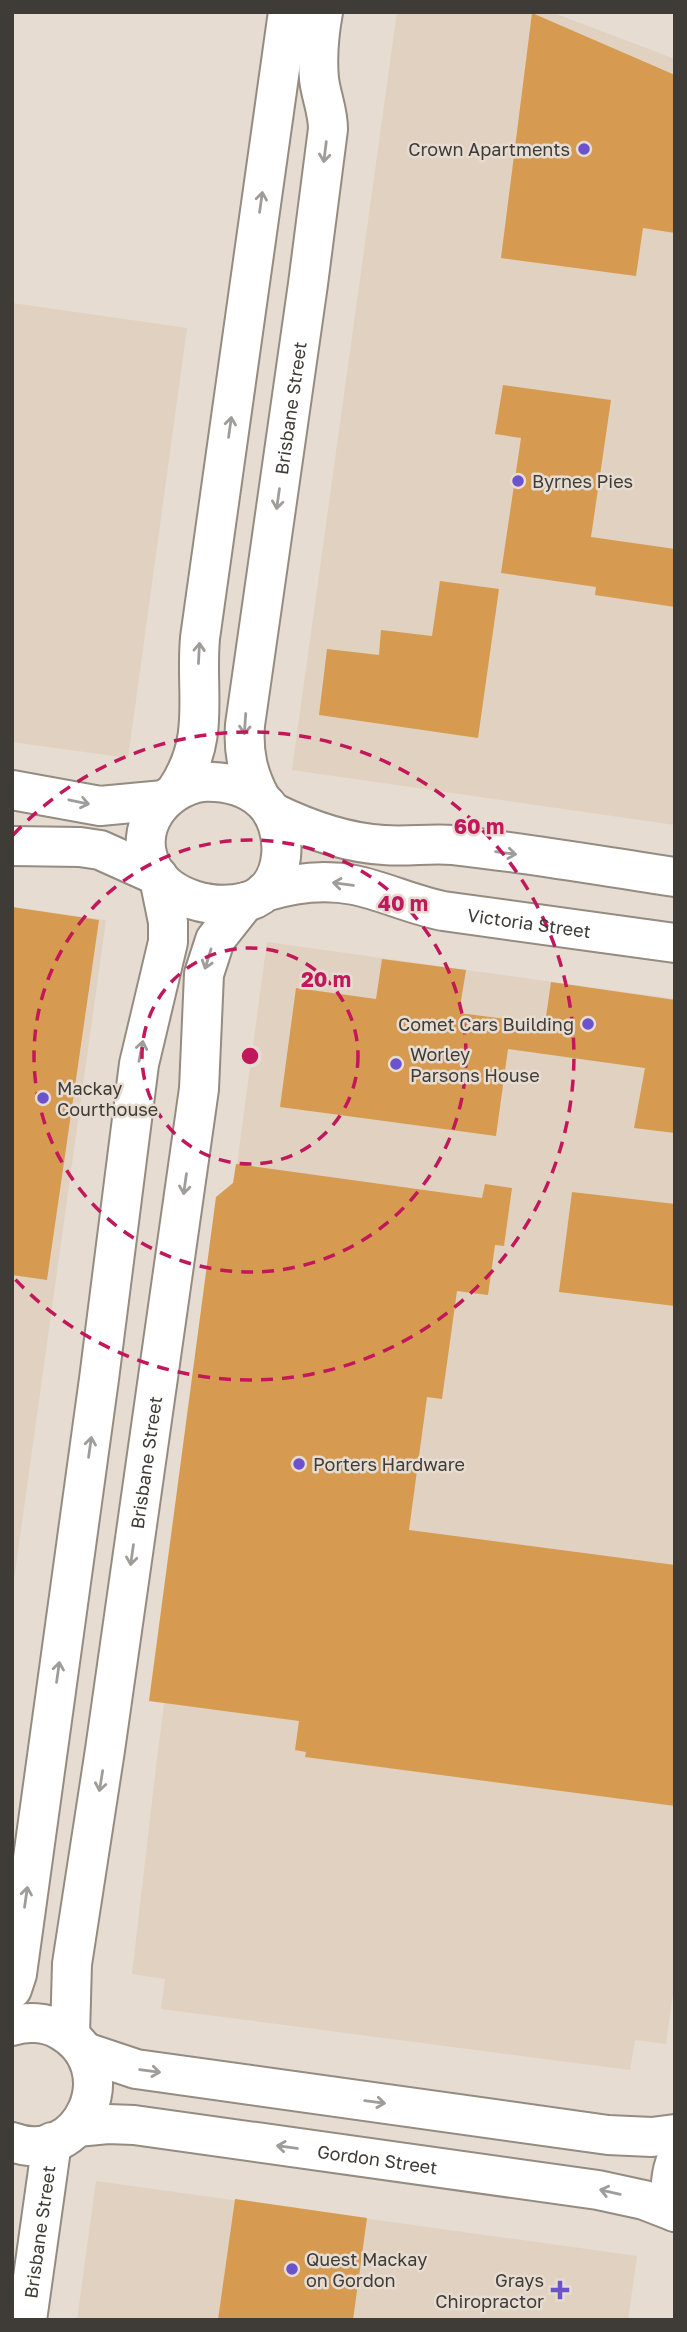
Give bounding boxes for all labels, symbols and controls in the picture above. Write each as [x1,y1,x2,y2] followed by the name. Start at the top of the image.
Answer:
[408,138,570,160] place label: Crown Apartments
[318,141,331,163] one-way arrow
[576,141,592,157] marker: Crown Apartments
[254,191,267,214] one-way arrow
[270,340,311,476] street label: Brisbane Street
[223,416,236,439] one-way arrow
[532,470,633,492] place label: Byrnes Pies
[510,473,526,489] marker: Byrnes Pies
[271,487,284,510] one-way arrow
[193,641,206,664] one-way arrow
[238,713,251,735] one-way arrow
[67,796,90,809] one-way arrow
[454,813,504,839] text: 60 m
[494,847,516,860] one-way arrow
[332,877,355,890] one-way arrow
[378,890,428,916] text: 40 m
[466,903,592,942] street label: Victoria Street
[200,947,213,969] one-way arrow
[301,966,351,992] text: 20 m
[398,1013,574,1035] place label: Comet Cars Building
[580,1016,596,1032] marker: Comet Cars Building
[135,1040,149,1063] one-way arrow
[410,1043,540,1086] place label: Worley Parsons House
[238,1044,262,1068] centre of rings
[388,1056,404,1072] marker: Worley Parsons House
[57,1077,158,1120] place label: Mackay Courthouse
[35,1090,51,1106] marker: Mackay Courthouse
[178,1173,191,1195] one-way arrow
[126,1395,166,1530] street label: Brisbane Street
[83,1436,96,1459] one-way arrow
[313,1453,465,1475] place label: Porters Hardware
[291,1456,307,1472] marker: Porters Hardware
[125,1543,138,1566] one-way arrow
[51,1661,64,1684] one-way arrow
[94,1769,107,1791] one-way arrow
[20,1886,33,1909] one-way arrow
[138,2064,161,2077] one-way arrow
[363,2096,386,2109] one-way arrow
[277,2140,299,2153] one-way arrow
[316,2140,439,2178] street label: Gordon Street
[19,2164,60,2300] street label: Brisbane Street
[599,2185,622,2199] one-way arrow
[306,2248,427,2291] place label: Quest Mackay on Gordon
[284,2261,300,2277] marker: Quest Mackay on Gordon
[435,2269,544,2312] place label: Grays Chiropractor
[550,2280,570,2300] marker: Grays Chiropractor

